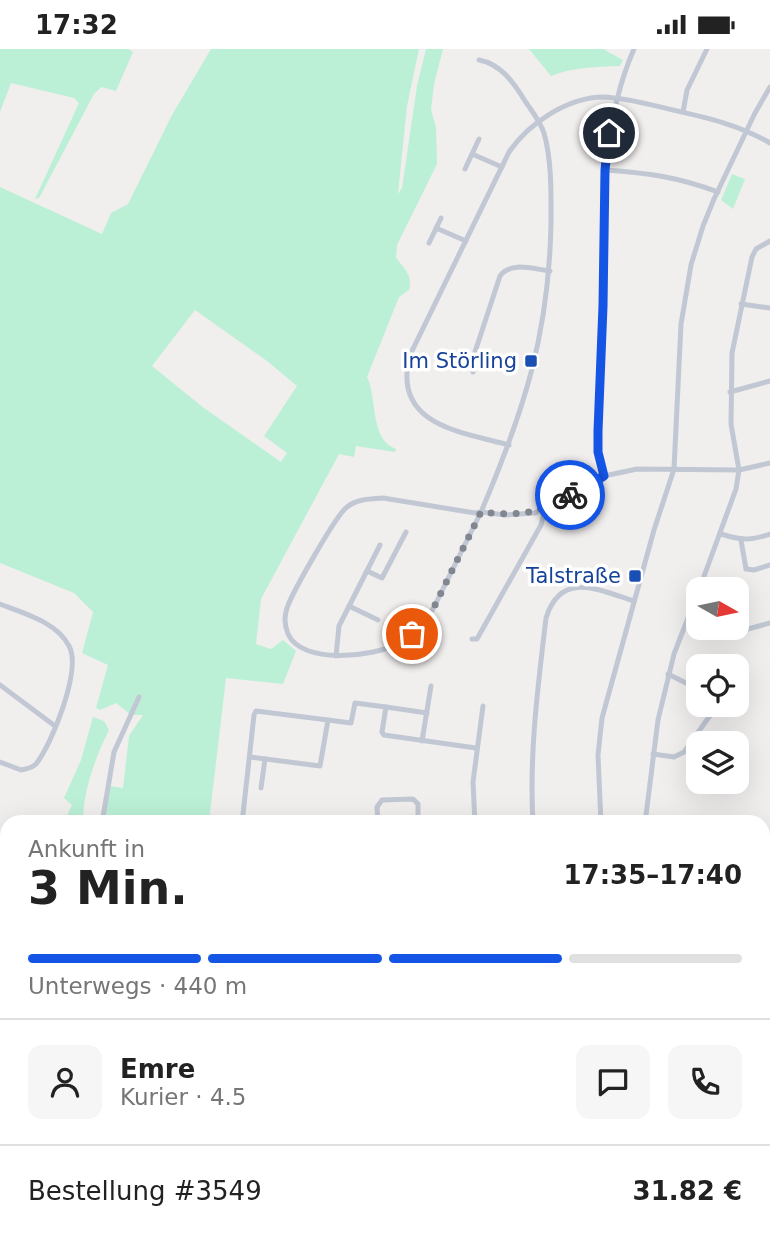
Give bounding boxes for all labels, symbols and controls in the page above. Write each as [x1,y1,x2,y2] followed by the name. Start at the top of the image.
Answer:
[35,10,118,40] text: 17:32
[579,103,639,163] pin
[590,114,628,152] icon: home
[402,349,517,373] place label: Im Störling
[523,353,539,369] marker: Im Störling
[535,460,605,530] courier
[551,476,589,514] icon: bike
[525,564,621,588] place label: Talstraße
[627,568,643,584] marker: Talstraße
[686,577,749,641] north arrow
[686,577,749,794] map controls
[382,604,442,664] pin
[393,615,431,653] icon: bag
[686,654,749,717] button: locate
[686,731,749,794] button: layers
[28,836,145,862] text: Ankunft in
[563,860,742,890] text: 17:35–17:40
[28,861,188,915] text: 3 Min.
[28,973,247,999] text: Unterwegs · 440 m
[28,1045,102,1119] button: person
[576,1045,650,1119] button: chat
[668,1045,742,1119] button: phone
[120,1054,195,1084] text: Emre
[120,1084,246,1110] text: Kurier · 4.5
[28,1176,262,1206] text: Bestellung #3549
[633,1176,742,1206] text: 31.82 €

